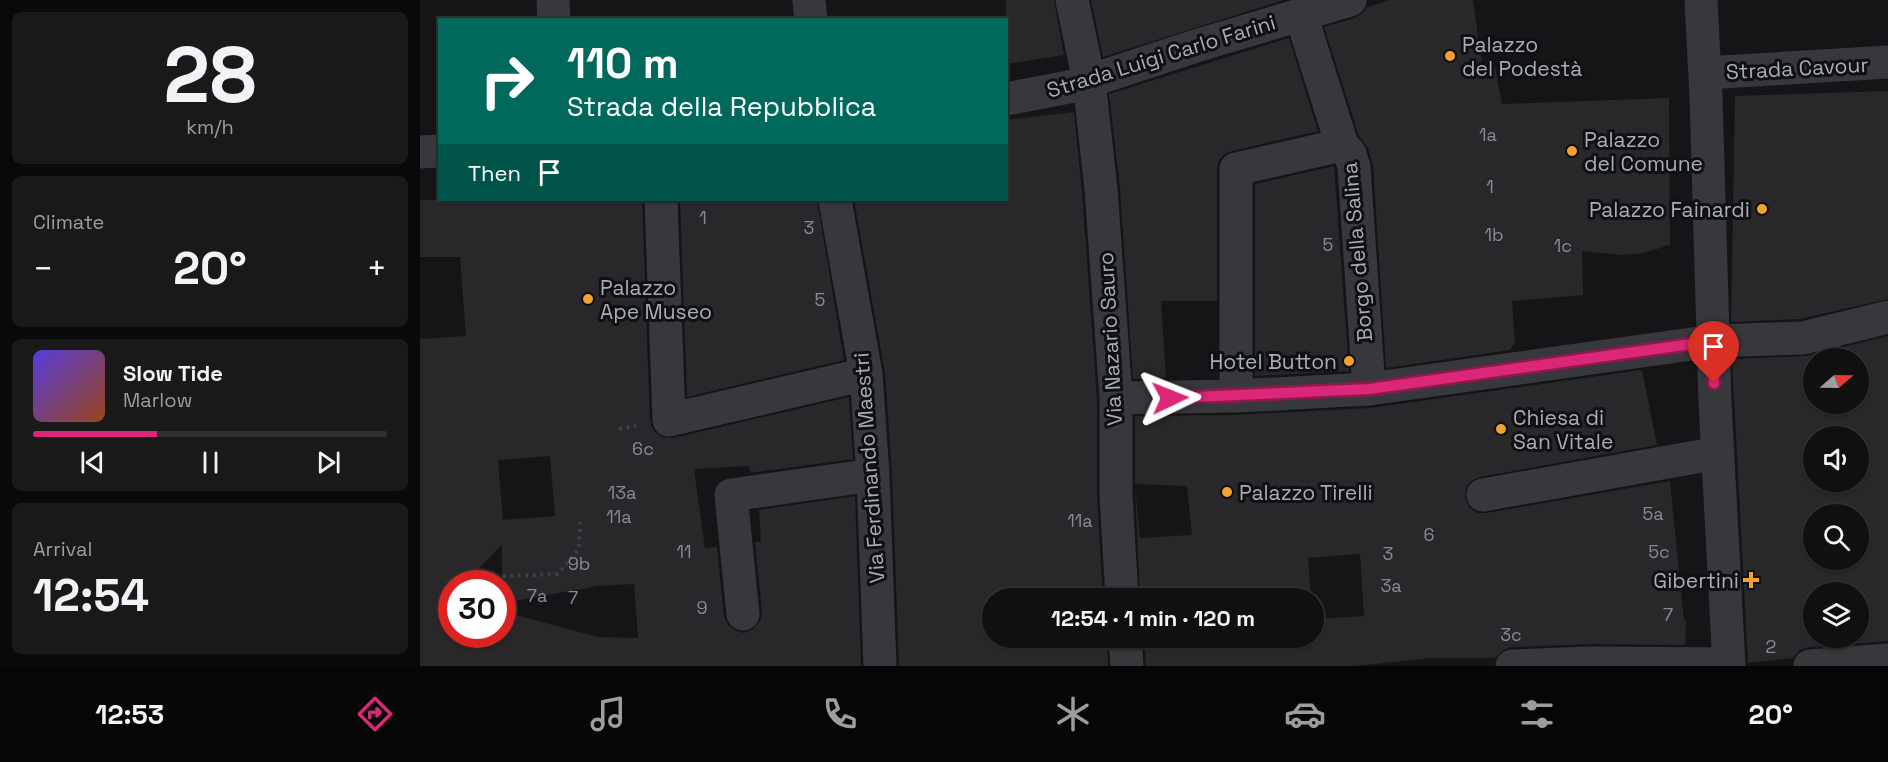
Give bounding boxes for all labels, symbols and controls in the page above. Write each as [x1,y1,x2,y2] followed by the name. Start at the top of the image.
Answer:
[1043,8,1279,104] street label: Strada Luigi Carlo Farini
[163,25,257,125] text: 28
[1462,31,1582,82] place label: Palazzo del Podestà
[567,37,679,90] text: 110 m
[468,42,546,120] icon: right
[1443,49,1457,63] marker: Palazzo del Podestà
[1725,51,1869,85] street label: Strada Cavour
[567,89,876,124] text: Strada della Repubblica
[186,114,234,140] text: km/h
[1479,123,1497,146] house number: 1a
[1584,126,1703,177] place label: Palazzo del Comune
[1565,144,1579,158] marker: Palazzo del Comune
[533,156,566,189] icon: arrive
[468,159,521,187] text: Then
[1336,161,1378,343] street label: Borgo della Salina
[1486,175,1494,198] house number: 1
[1589,196,1750,223] place label: Palazzo Fainardi
[1755,202,1769,216] marker: Palazzo Fainardi
[699,206,707,229] house number: 1
[33,209,104,235] text: Climate
[804,216,814,239] house number: 3
[1484,223,1504,246] house number: 1b
[1323,233,1333,256] house number: 5
[1554,234,1572,257] house number: 1c
[173,240,247,297] text: 20°
[33,248,53,290] text: −
[367,248,387,290] text: +
[1092,251,1128,427] street label: Via Nazario Sauro
[600,274,712,325] place label: Palazzo Ape Museo
[815,288,825,311] house number: 5
[581,292,595,306] marker: Palazzo Ape Museo
[1688,321,1739,383] pin
[1697,330,1730,363] icon: arrive
[1209,348,1337,375] place label: Hotel Button
[1803,348,1869,414] north arrow
[1803,348,1869,648] map controls
[847,352,891,584] street label: Via Ferdinando Maestri
[1342,354,1356,368] marker: Hotel Button
[123,359,223,387] text: Slow Tide
[1138,366,1202,430] position arrow
[123,387,192,413] text: Marlow
[1513,404,1613,455] place label: Chiesa di San Vitale
[1494,422,1508,436] marker: Chiesa di San Vitale
[1803,426,1869,492] button: sound
[632,437,654,460] house number: 6c
[76,446,109,479] icon: previous
[194,446,227,479] icon: pause
[312,446,345,479] icon: next
[1239,479,1373,506] place label: Palazzo Tirelli
[608,481,636,504] house number: 13a
[1220,485,1234,499] marker: Palazzo Tirelli
[1642,502,1664,525] house number: 5a
[1803,504,1869,570] button: search
[606,505,632,528] house number: 11a
[1067,509,1093,532] house number: 11a
[1423,523,1435,546] house number: 6
[33,536,92,562] text: Arrival
[676,540,692,563] house number: 11
[1648,540,1670,563] house number: 5c
[1383,542,1393,565] house number: 3
[568,552,590,575] house number: 9b
[33,567,149,624] text: 12:54
[1653,567,1739,594] place label: Gibertini
[438,570,516,648] speed limit sign: 30
[1744,573,1758,587] marker: Gibertini
[1380,574,1402,597] house number: 3a
[1803,582,1869,648] button: layers
[527,584,547,607] house number: 7a
[568,586,578,609] house number: 7
[696,596,708,619] house number: 9
[1663,603,1673,626] house number: 7
[1051,604,1255,632] text: 12:54 · 1 min · 120 m
[1500,623,1522,646] house number: 3c
[1766,635,1776,658] house number: 2
[354,693,396,735] icon: directions
[587,693,629,735] icon: music
[819,693,861,735] icon: phone
[1052,693,1094,735] icon: climate
[1284,693,1326,735] icon: car
[1516,693,1558,735] icon: filters
[95,697,164,732] text: 12:53
[1749,697,1793,732] text: 20°

